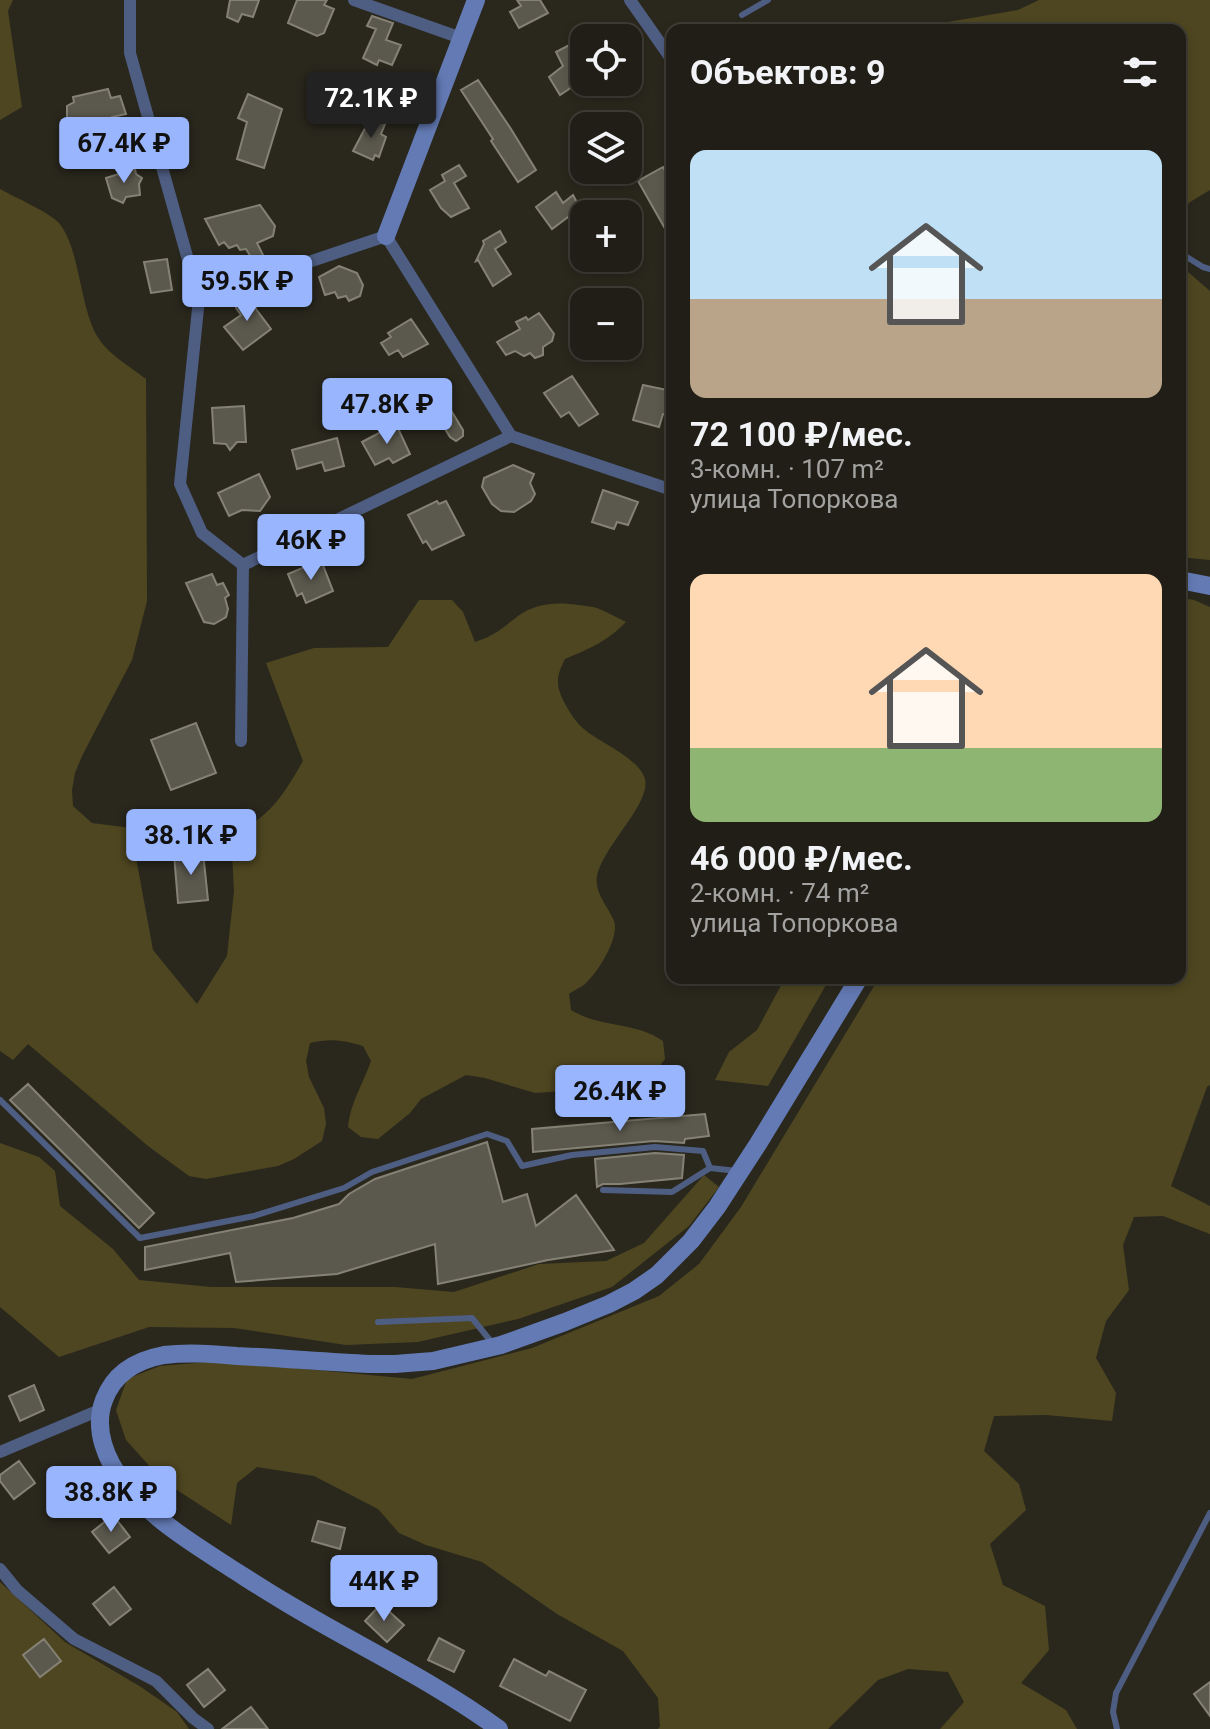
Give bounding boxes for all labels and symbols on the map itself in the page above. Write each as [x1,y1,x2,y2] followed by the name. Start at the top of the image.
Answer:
[297,72,445,140] pin: 72.1K ₽
[50,117,198,185] pin: 67.4K ₽
[173,255,321,323] pin: 59.5K ₽
[313,378,461,446] pin: 47.8K ₽
[255,514,367,582] pin: 46K ₽
[117,809,265,877] pin: 38.1K ₽
[546,1065,694,1133] pin: 26.4K ₽
[37,1466,185,1534] pin: 38.8K ₽
[328,1555,440,1623] pin: 44K ₽

